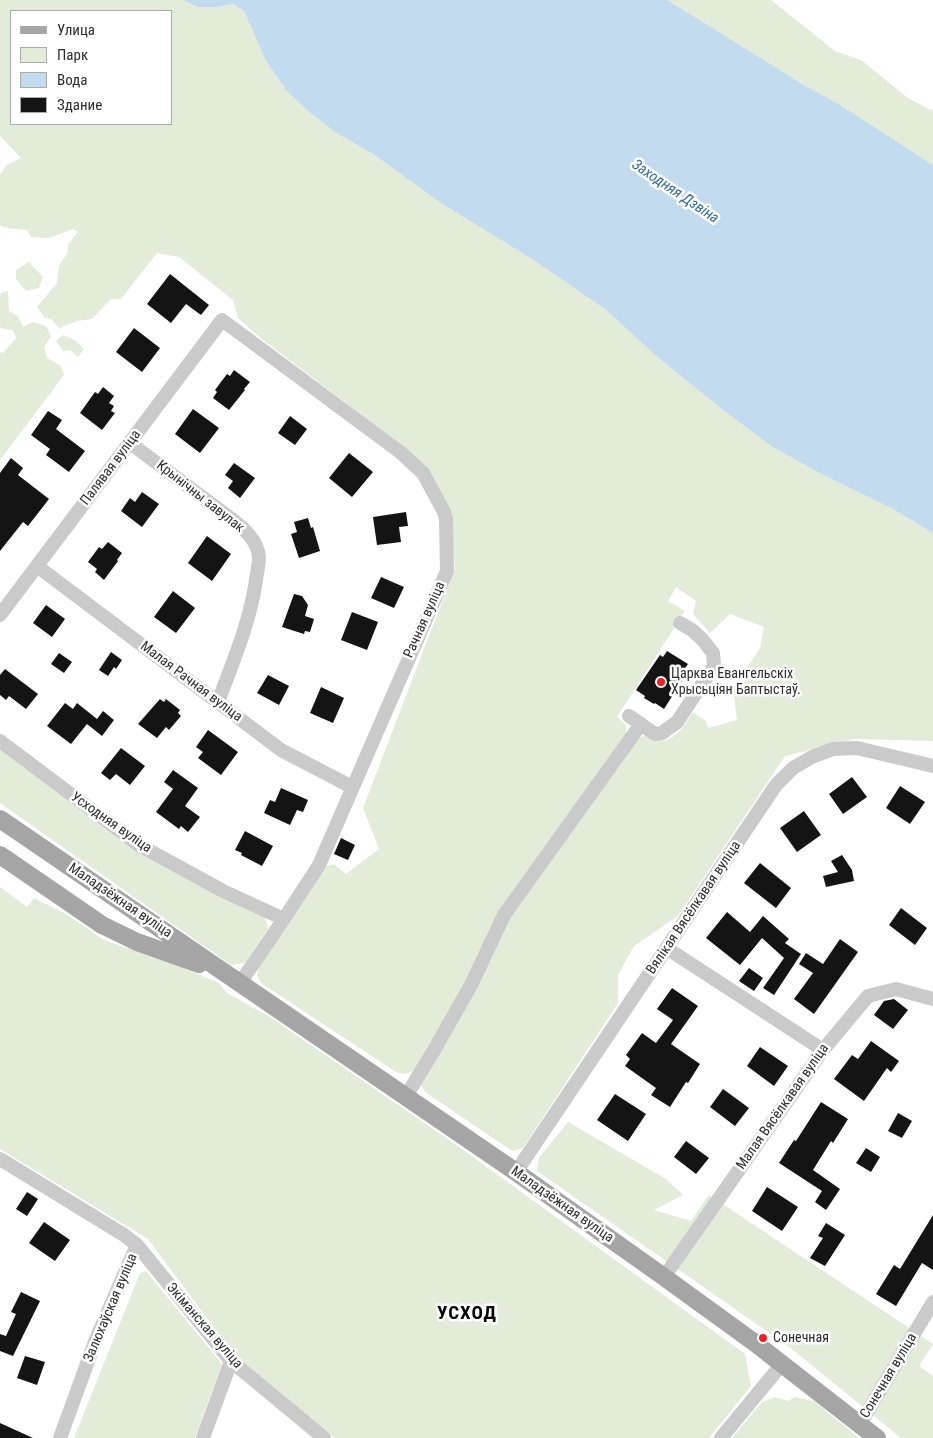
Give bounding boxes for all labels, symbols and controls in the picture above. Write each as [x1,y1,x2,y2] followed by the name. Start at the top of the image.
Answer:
[10,10,172,125] legend
[57,21,95,39] text: Улица
[57,46,88,64] text: Парк
[57,71,87,89] text: Вода
[57,96,102,114] text: Здание
[628,156,722,228] water label: Заходняя Дзвіна
[77,427,145,509] street label: Палявая вуліца
[153,457,247,537] street label: Крынічны завулак
[401,579,449,661] street label: Рачная вуліца
[137,638,245,726] street label: Малая Рачная вуліца
[671,666,801,699] place label: Царква Евангельскіх Хрысьціян Баптыстаў.
[655,676,667,688] marker: Царква Евангельскіх Хрысьціян Баптыстаў.
[67,789,155,857] street label: Усходняя вуліца
[643,838,745,978] street label: Вялікая Вясёлкавая вуліца
[65,860,175,942] street label: Маладзёжная вуліца
[733,1041,833,1173] street label: Малая Вясёлкавая вуліца
[507,1163,617,1247] street label: Маладзёжная вуліца
[81,1251,141,1365] street label: Залюхаўская вуліца
[162,1280,246,1372] street label: Экіманская вуліца
[436,1303,498,1325] district label: УСХОД
[773,1330,829,1346] place label: Сонечная
[857,1330,921,1422] street label: Сонечная вуліца
[757,1332,769,1344] marker: Сонечная

